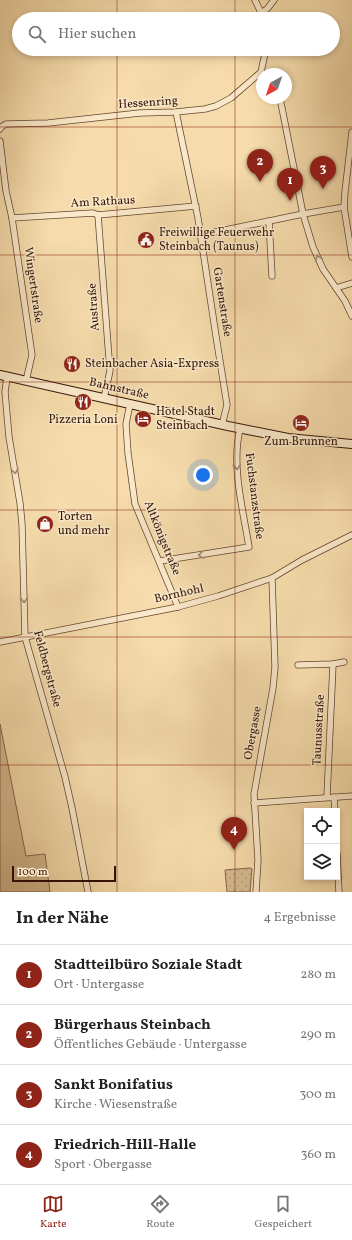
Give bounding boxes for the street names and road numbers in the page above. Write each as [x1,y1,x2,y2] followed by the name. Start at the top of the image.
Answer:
[118,93,178,113] street label: Hessenring
[70,192,136,212] street label: Am Rathaus
[20,246,46,324] street label: Wingertstraße
[209,266,235,338] street label: Gartenstraße
[84,282,104,332] street label: Austraße
[87,374,151,404] street label: Bahnstraße
[241,452,267,540] street label: Fuchstanzstraße
[140,498,184,578] street label: Altkönigstraße
[153,580,206,607] street label: Bornhohl
[29,629,65,709] street label: Feldbergstraße
[309,694,329,766] street label: Taunusstraße
[240,705,266,761] street label: Obergasse

